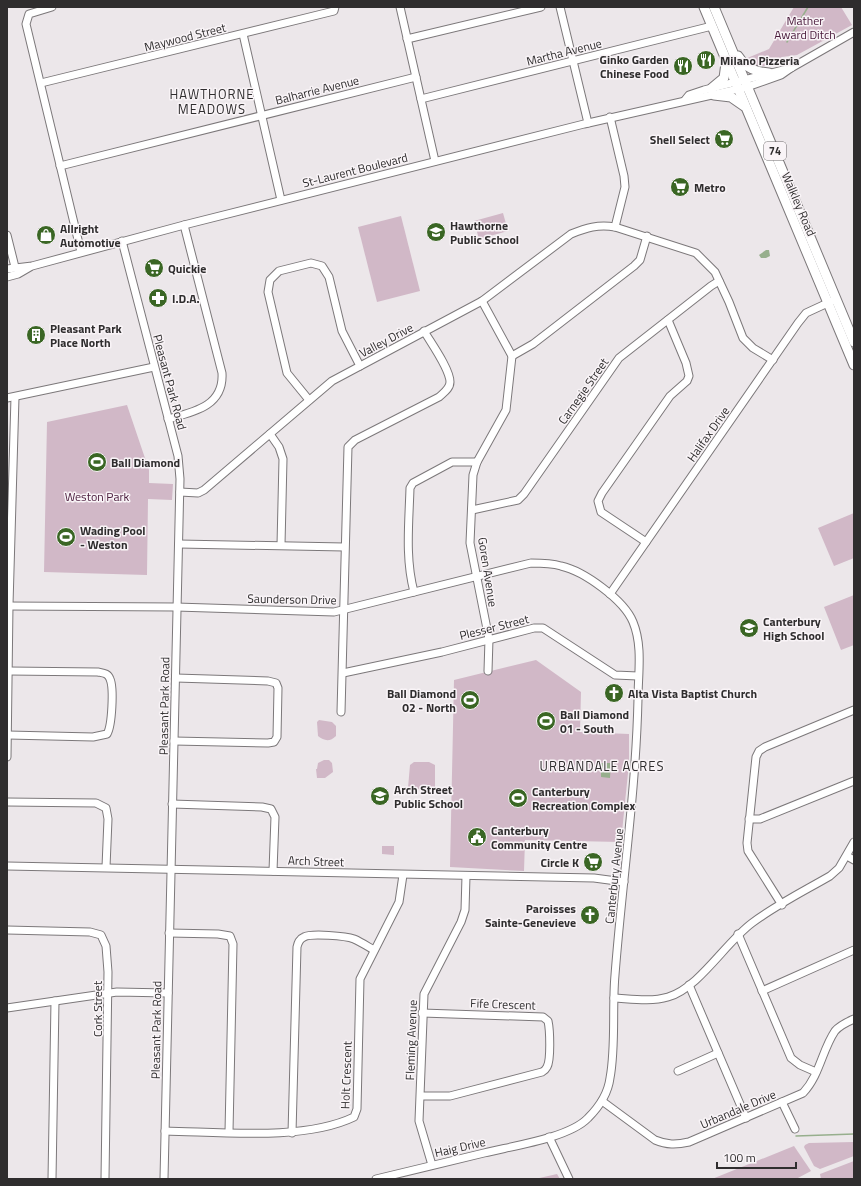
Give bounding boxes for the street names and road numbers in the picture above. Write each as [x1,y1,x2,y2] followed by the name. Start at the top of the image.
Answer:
[142,17,229,56] street label: Maywood Street
[524,33,604,71] street label: Martha Avenue
[273,70,361,110] street label: Balharrie Avenue
[764,142,786,160] road number: 74
[300,148,410,192] street label: St-Laurent Boulevard
[777,169,821,239] street label: Walkley Road
[356,318,416,362] street label: Valley Drive
[148,332,192,432] street label: Pleasant Park Road
[553,353,613,428] street label: Carnegie Street
[682,402,734,466] street label: Halifax Drive
[473,536,503,608] street label: Goren Avenue
[247,589,337,609] street label: Saunderson Drive
[457,609,531,645] street label: Plesser Street
[154,657,174,755] street label: Pleasant Park Road
[600,827,628,925] street label: Canterbury Avenue
[287,851,345,872] street label: Arch Street
[88,980,107,1037] street label: Cork Street
[146,981,166,1079] street label: Pleasant Park Road
[470,993,537,1015] street label: Fife Crescent
[400,999,422,1081] street label: Fleming Avenue
[335,1040,357,1109] street label: Holt Crescent
[697,1084,779,1134] street label: Urbandale Drive
[433,1132,487,1162] street label: Haig Drive

